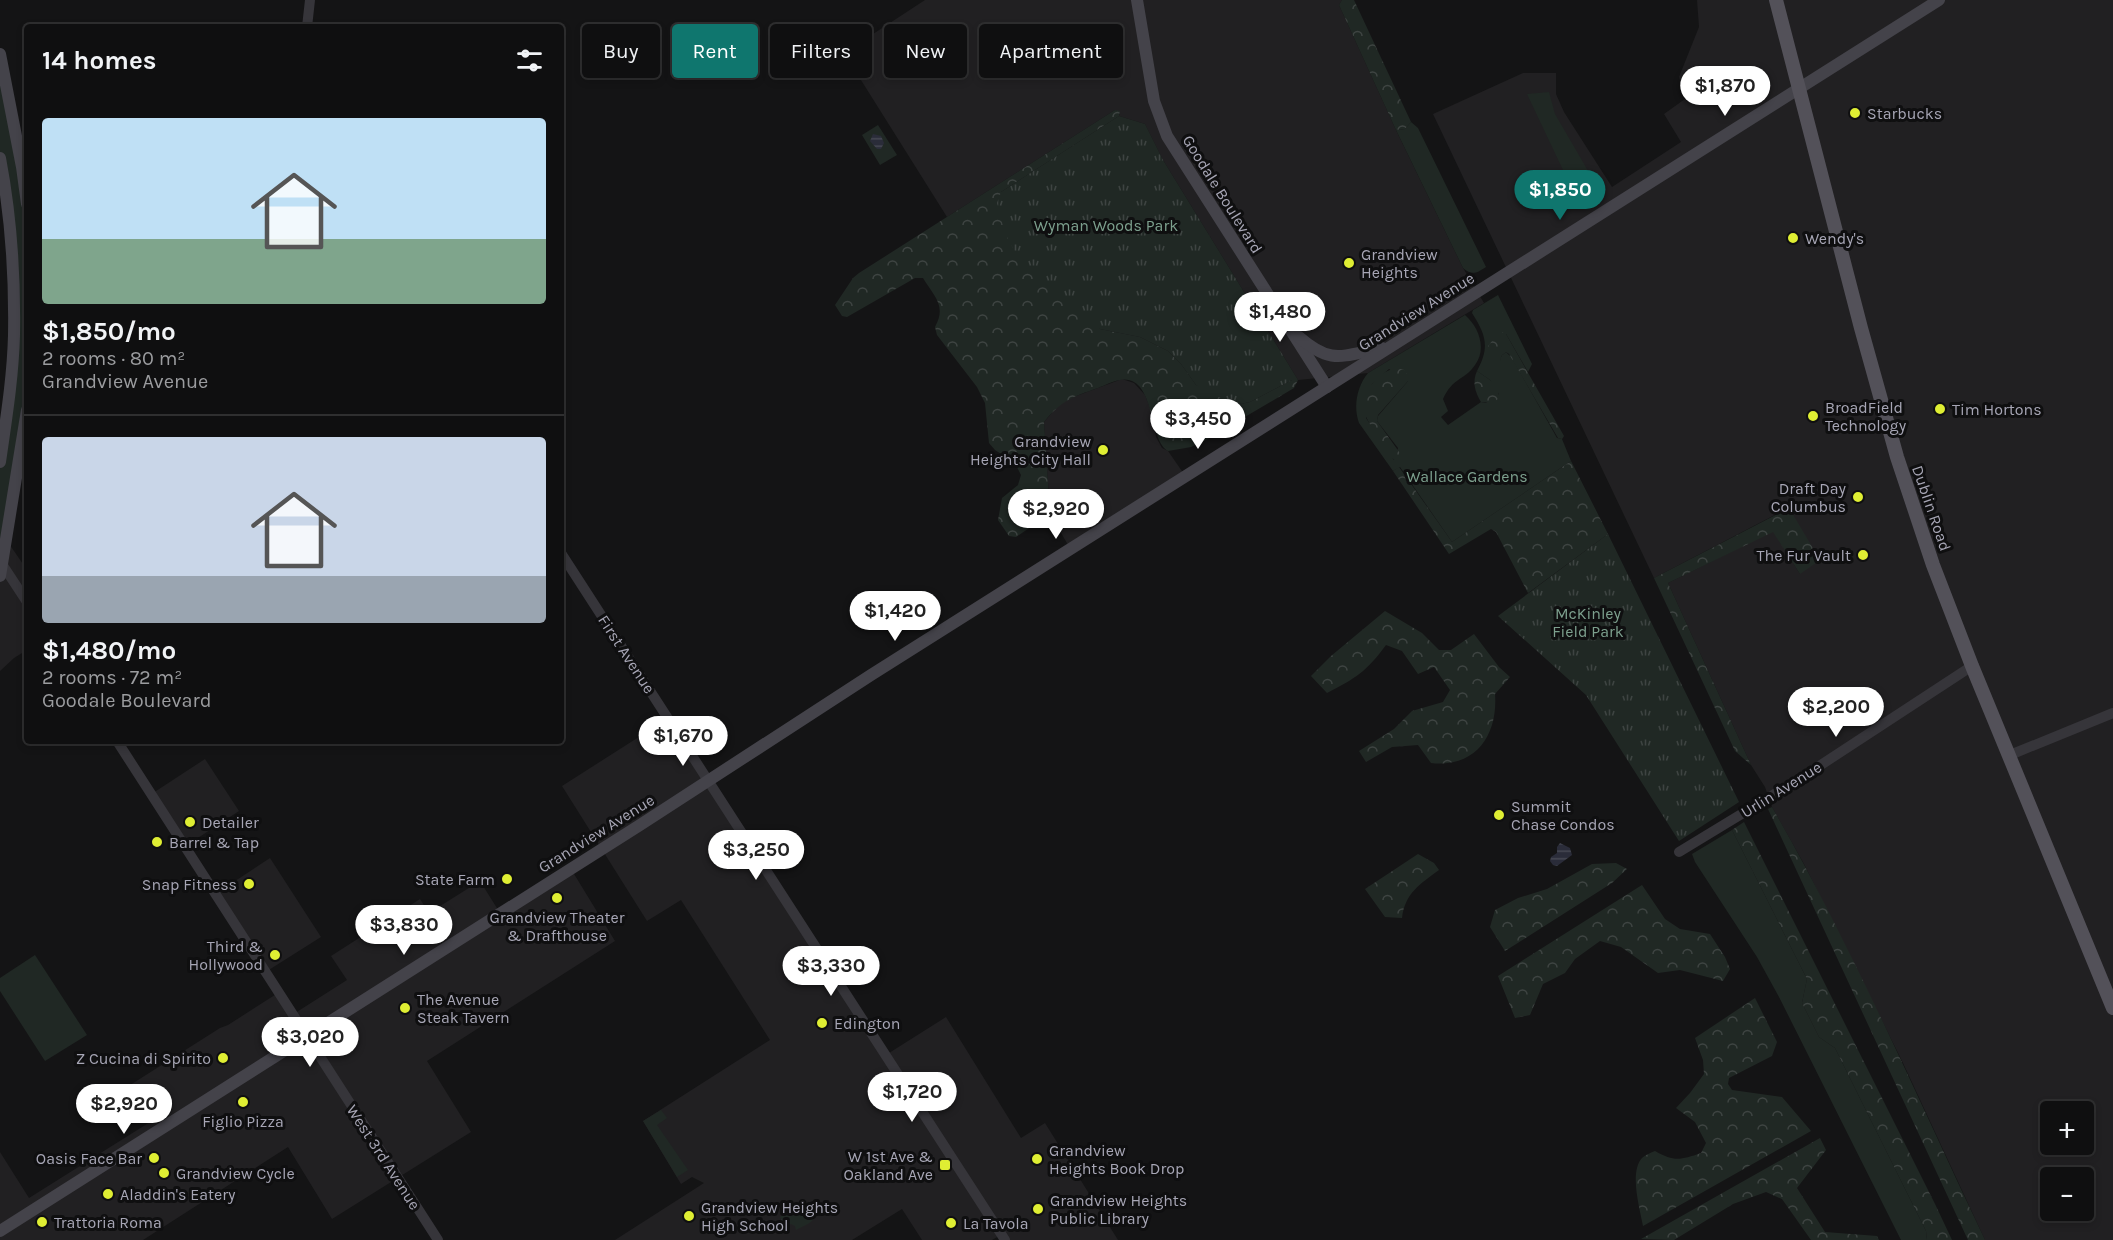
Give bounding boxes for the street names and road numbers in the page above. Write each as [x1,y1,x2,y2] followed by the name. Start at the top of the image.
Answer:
[1179,132,1267,257] street label: Goodale Boulevard
[1355,268,1478,355] street label: Grandview Avenue
[1908,463,1955,553] street label: Dublin Road
[594,611,659,697] street label: First Avenue
[1737,757,1825,822] street label: Urlin Avenue
[535,790,658,877] street label: Grandview Avenue
[343,1101,425,1213] street label: West 3rd Avenue

